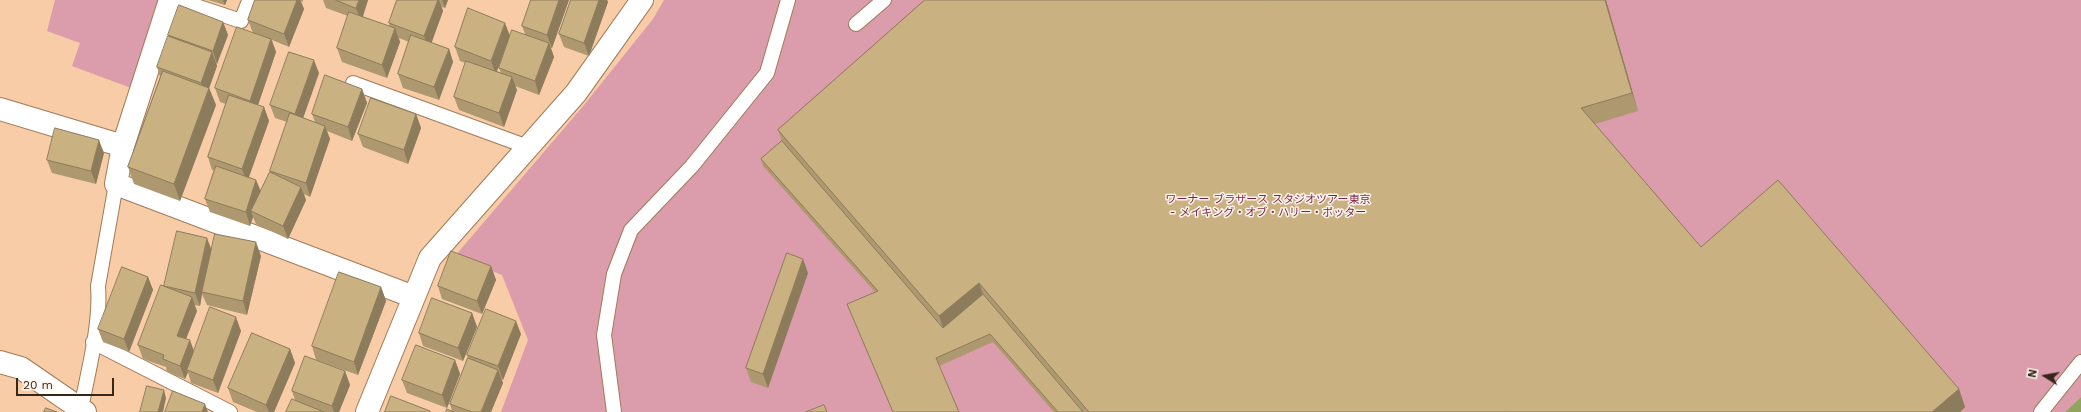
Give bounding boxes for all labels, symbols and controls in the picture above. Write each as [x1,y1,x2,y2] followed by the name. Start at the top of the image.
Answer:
[1166,193,1370,219] park label: ワーナー ブラザース スタジオツアー東京 - メイキング・オブ・ハリー・ポッター
[2025,356,2065,396] north arrow
[2026,368,2040,379] text: N
[18,370,116,396] scale bar
[23,378,53,392] text: 20 m

